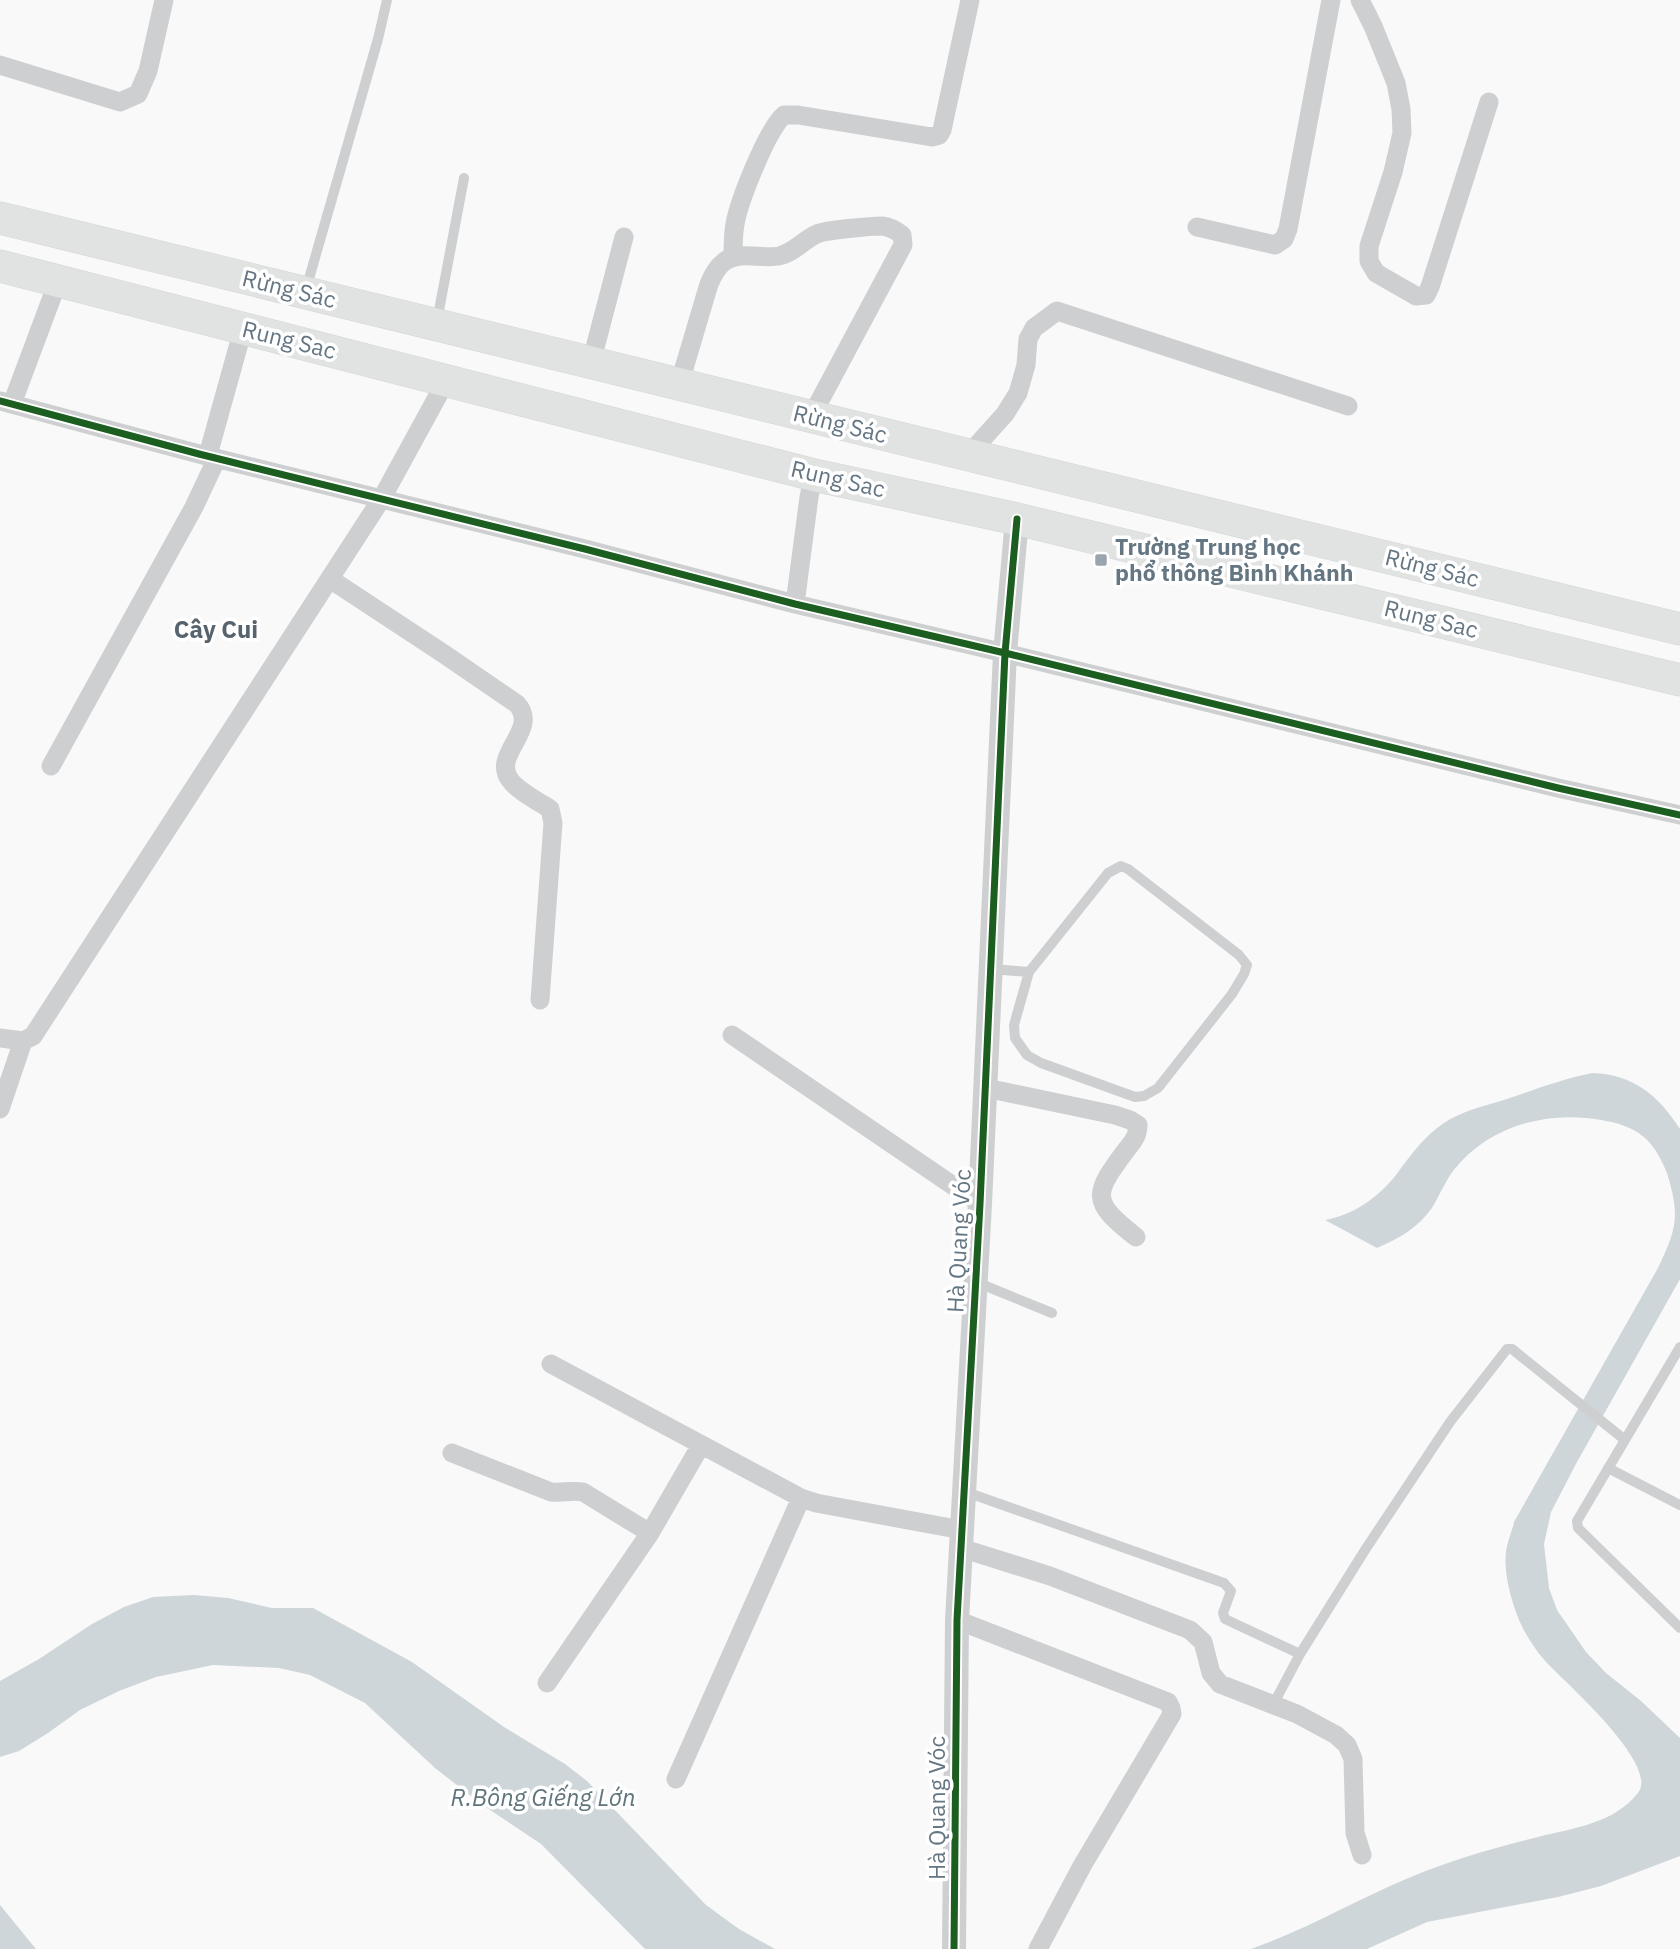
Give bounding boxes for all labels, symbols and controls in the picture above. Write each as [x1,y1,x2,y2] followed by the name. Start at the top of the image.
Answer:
[239,262,339,314] street label: Rừng Sác
[239,313,339,365] street label: Rung Sac
[790,397,890,449] street label: Rừng Sác
[788,453,888,503] street label: Rung Sac
[1115,531,1353,587] place label: Trường Trung học phổ thông Bình Khánh
[1382,541,1482,593] street label: Rừng Sác
[1093,552,1109,568] marker: Trường Trung học phổ thông Bình Khánh
[1381,592,1481,644] street label: Rung Sac
[174,613,258,645] district label: Cây Cui
[939,1168,977,1314] street label: Hà Quang Vóc
[921,1736,951,1880] street label: Hà Quang Vóc
[451,1781,636,1813] water label: R.Bông Giếng Lớn

